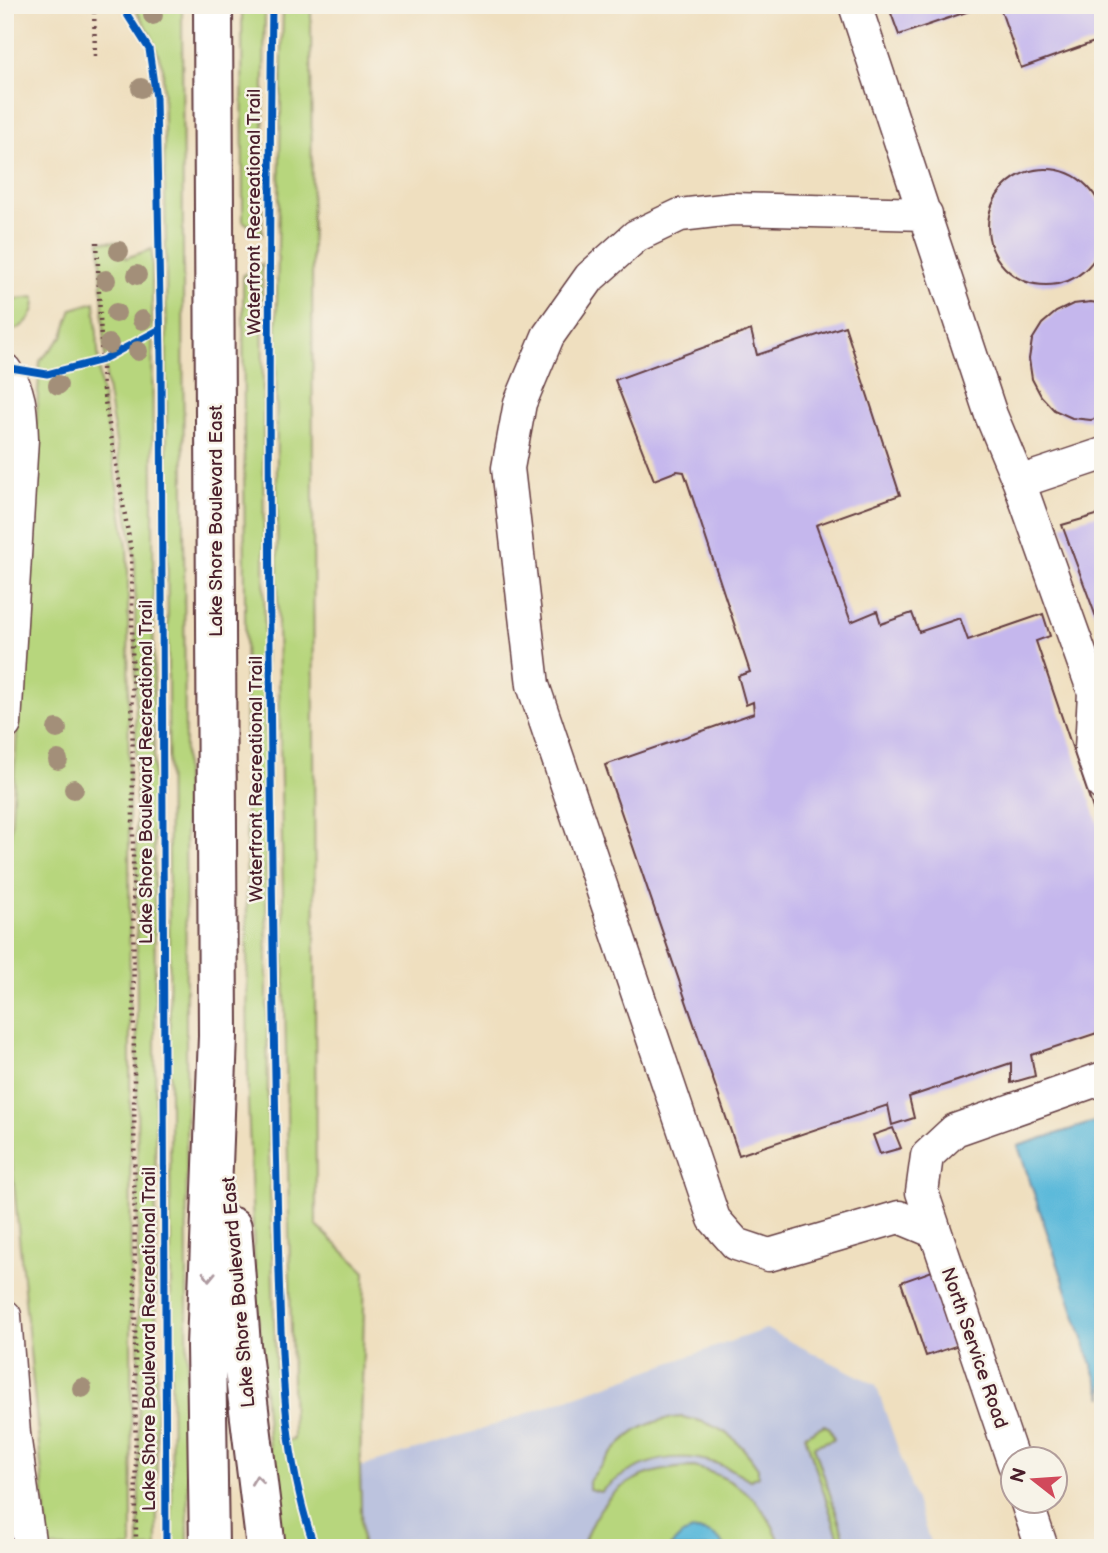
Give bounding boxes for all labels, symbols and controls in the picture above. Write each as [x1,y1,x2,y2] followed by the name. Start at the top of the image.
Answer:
[243,89,266,335] street label: Waterfront Recreational Trail
[205,405,228,637] street label: Lake Shore Boulevard East
[135,600,158,944] street label: Lake Shore Boulevard Recreational Trail
[245,656,268,902] street label: Waterfront Recreational Trail
[138,1167,161,1511] street label: Lake Shore Boulevard Recreational Trail
[217,1175,261,1409] street label: Lake Shore Boulevard East
[936,1264,1012,1432] street label: North Service Road
[202,1271,217,1282] one-way arrow
[1000,1444,1070,1514] north arrow
[1006,1465,1032,1486] text: N
[250,1474,265,1486] one-way arrow

